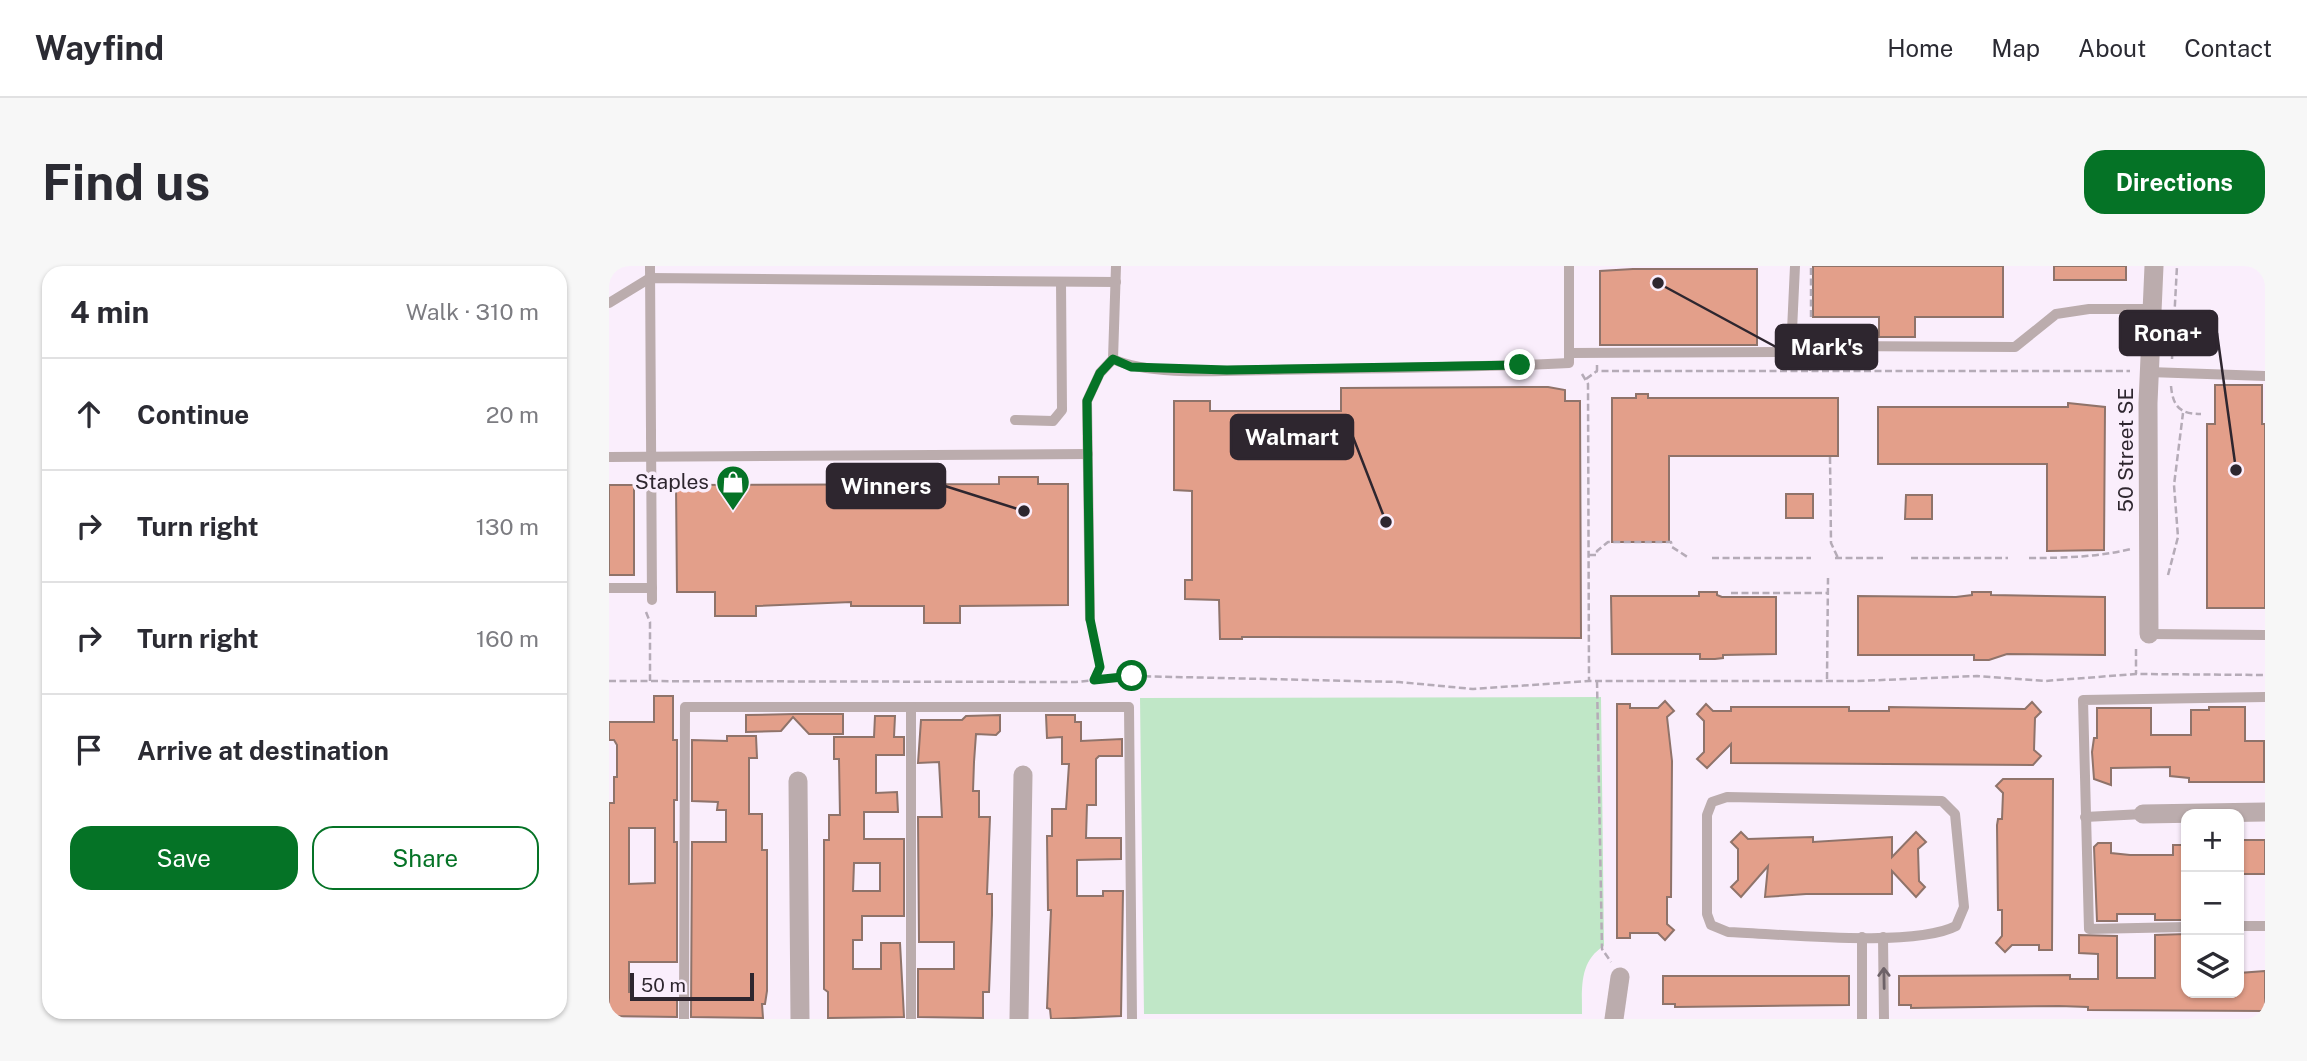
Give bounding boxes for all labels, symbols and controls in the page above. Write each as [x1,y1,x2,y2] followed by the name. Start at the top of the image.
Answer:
[35,29,164,67] text: Wayfind
[1887,34,1953,62] text: Home
[1991,34,2040,62] text: Map
[2078,34,2146,62] text: About
[2184,34,2272,62] text: Contact
[2084,150,2265,214] button: Directions
[42,153,210,211] text: Find us
[70,294,149,330] text: 4 min
[406,298,539,325] text: Walk · 310 m
[2120,311,2217,355] callout: Rona+
[2134,319,2202,346] text: Rona+
[1776,325,1877,369] callout: Mark's
[1791,333,1863,360] text: Mark's
[1504,349,1535,380] route end
[2113,388,2138,512] street label: 50 Street SE
[70,395,108,433] icon: ahead
[137,399,249,430] text: Continue
[486,401,539,428] text: 20 m
[1231,415,1353,459] callout: Walmart
[1245,423,1339,450] text: Walmart
[714,463,752,512] shop icon: Staples
[827,464,945,508] callout: Winners
[635,469,709,494] place label: Staples
[841,472,931,499] text: Winners
[70,507,108,545] icon: right
[137,511,259,542] text: Turn right
[476,513,539,540] text: 130 m
[70,619,108,657] icon: right
[137,623,259,654] text: Turn right
[476,625,539,652] text: 160 m
[1116,660,1147,691] route start
[70,731,108,769] icon: arrive
[137,735,389,766] text: Arrive at destination
[2181,809,2244,998] map controls
[2181,809,2244,872] button: +
[70,826,298,890] button: Save
[312,826,539,890] button: Share
[2181,872,2244,935] button: −
[2181,935,2244,998] button: layers
[1877,967,1891,990] one-way arrow
[630,970,754,1002] scale bar
[641,974,686,996] text: 50 m

